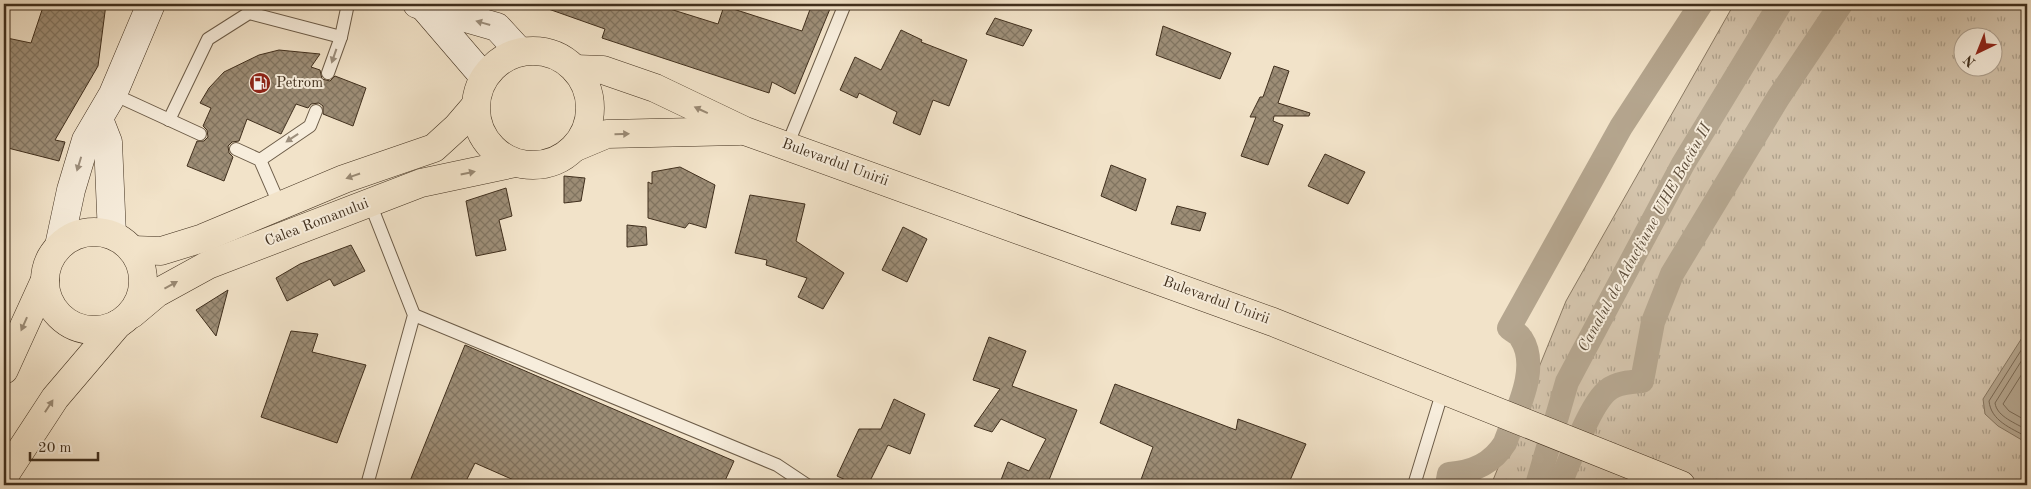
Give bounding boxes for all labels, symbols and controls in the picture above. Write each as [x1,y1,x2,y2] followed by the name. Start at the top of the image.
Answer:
[475,18,490,26] one-way arrow
[1954,28,2004,78] north arrow
[330,48,337,63] one-way arrow
[1961,52,1979,70] text: N
[248,71,272,95] fuel station icon: Petrom
[276,76,323,91] place label: Petrom
[694,106,709,114] one-way arrow
[1576,120,1715,355] water label: Canalul de Aducțiune UHE Bacău II
[614,130,630,138] one-way arrow
[285,134,298,143] one-way arrow
[780,137,890,189] street label: Bulevardul Unirii
[75,156,83,171] one-way arrow
[460,169,475,177] one-way arrow
[345,172,360,180] one-way arrow
[263,196,371,250] street label: Calea Romanului
[1161,275,1271,327] street label: Bulevardul Unirii
[165,281,178,290] one-way arrow
[20,317,28,331] one-way arrow
[45,399,54,413] one-way arrow
[30,429,98,461] scale bar
[38,441,72,456] text: 20 m

